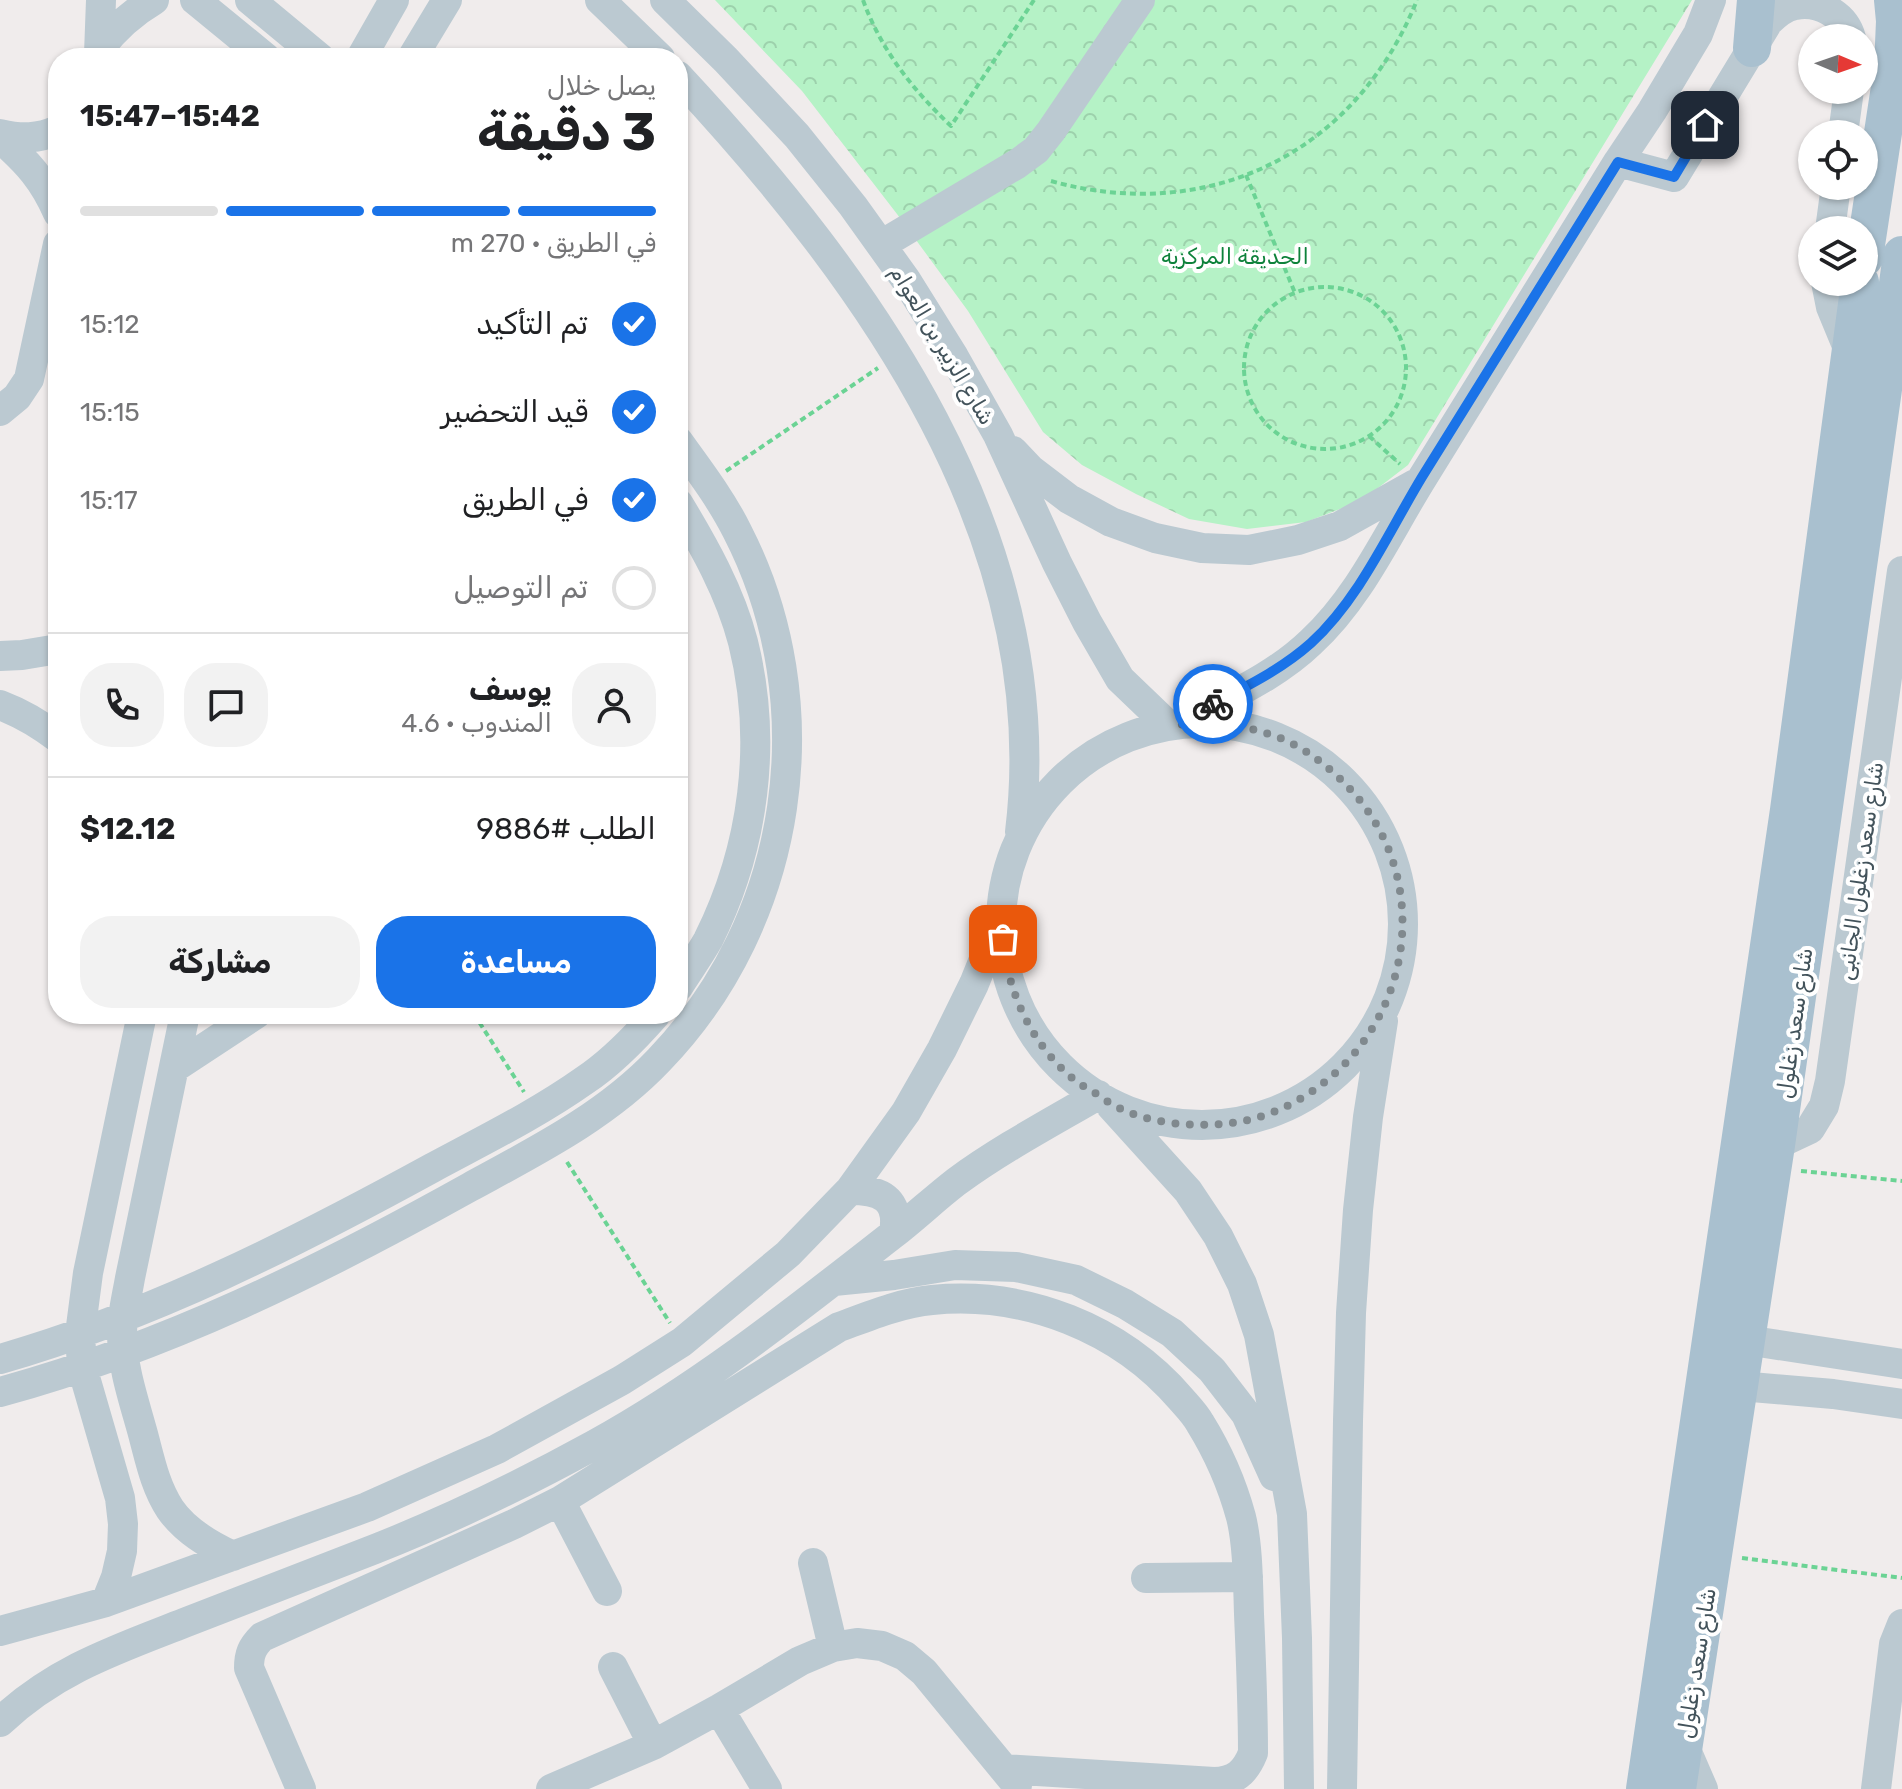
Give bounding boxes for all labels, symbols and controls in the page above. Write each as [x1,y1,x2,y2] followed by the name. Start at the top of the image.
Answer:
[1798,24,1878,104] north arrow
[1798,24,1878,296] map controls
[547,71,656,102] text: يصل خلال
[1671,91,1739,159] pin
[80,98,260,134] text: 15:42–15:47
[477,101,656,163] text: 3 دقيقة
[1683,103,1727,147] icon: home
[1798,120,1878,200] button: locate
[1798,216,1878,296] button: layers
[451,228,656,259] text: في الطريق · 270 m
[1161,243,1309,270] park label: الحديقة المركزية
[883,261,1001,431] street label: شارع الزبير بن العوام
[612,302,656,346] icon: check
[476,306,588,342] text: تم التأكيد
[80,309,140,340] text: 15:12
[612,390,656,434] icon: check
[441,394,588,430] text: قيد التحضير
[80,397,140,428] text: 15:15
[612,478,656,522] icon: check
[462,482,588,518] text: في الطريق
[80,485,138,516] text: 15:17
[453,570,588,606] text: تم التوصيل
[80,663,164,747] button: phone
[184,663,268,747] button: chat
[572,663,656,747] button: person
[1173,664,1253,744] courier
[469,672,552,708] text: يوسف
[1191,682,1235,726] icon: bike
[401,708,552,739] text: المندوب · 4.6
[1832,760,1891,982] street label: شارع سعد زغلول الجانبى
[80,811,175,847] text: $12.12
[476,811,656,847] text: الطلب #9886
[969,905,1037,973] pin
[80,916,360,1008] button: مشاركة
[376,916,656,1008] button: مساعدة
[981,917,1025,961] icon: bag
[1771,946,1820,1100] street label: شارع سعد زغلول
[1671,1586,1724,1740] street label: شارع سعد زغلول

